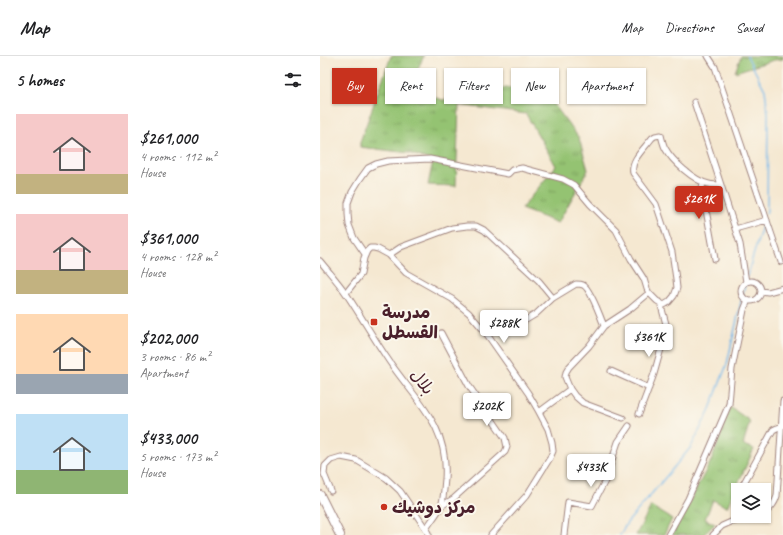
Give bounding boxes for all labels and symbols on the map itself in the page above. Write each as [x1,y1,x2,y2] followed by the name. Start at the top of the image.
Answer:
[671,186,727,220] pin: $261K
[382,302,438,343] place label: مدرسة القسطل
[476,310,532,344] pin: $288K
[369,317,379,327] marker: مدرسة القسطل
[621,324,677,358] pin: $361K
[405,365,439,399] street label: بلال
[459,393,515,427] pin: $202K
[563,454,619,488] pin: $433K
[392,497,476,518] place label: مركز دوشيك
[379,502,389,512] marker: مركز دوشيك

